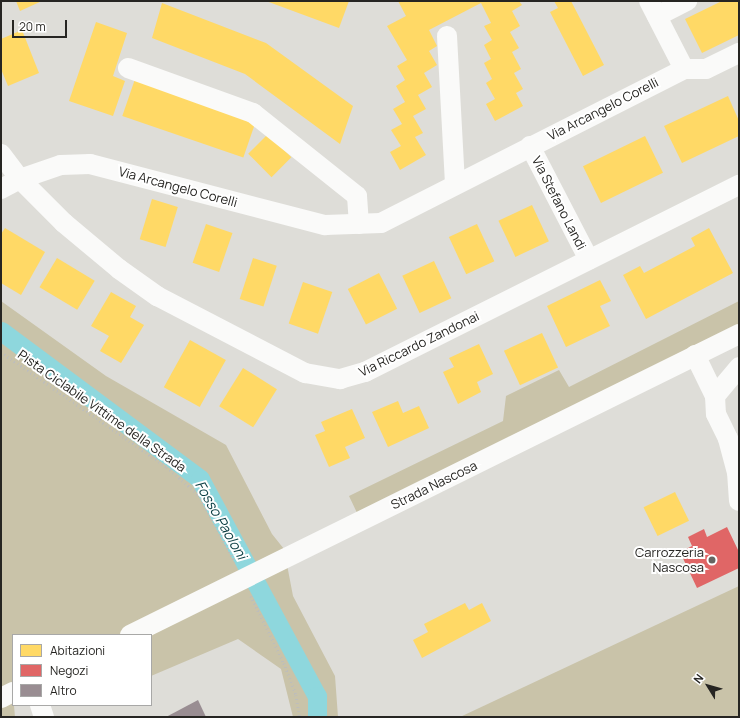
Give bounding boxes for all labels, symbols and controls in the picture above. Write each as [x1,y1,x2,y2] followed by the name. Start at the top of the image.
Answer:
[14,12,69,38] scale bar
[19,18,46,35] text: 20 m
[545,74,661,144] street label: Via Arcangelo Corelli
[529,154,589,252] street label: Via Stefano Landi
[117,164,239,210] street label: Via Arcangelo Corelli
[356,308,482,380] street label: Via Riccardo Zandonai
[15,347,189,475] street label: Pista Ciclabile Vittime della Strada
[388,457,480,513] street label: Strada Nascosa
[192,478,250,562] water label: Fosso Paoloni
[635,545,704,576] place label: Carrozzeria Nascosa
[707,555,717,565] marker: Carrozzeria Nascosa
[12,634,152,706] legend
[50,642,105,659] text: Abitazioni
[50,662,88,679] text: Negozi
[688,666,728,706] north arrow
[690,671,706,686] text: N
[50,682,77,699] text: Altro

